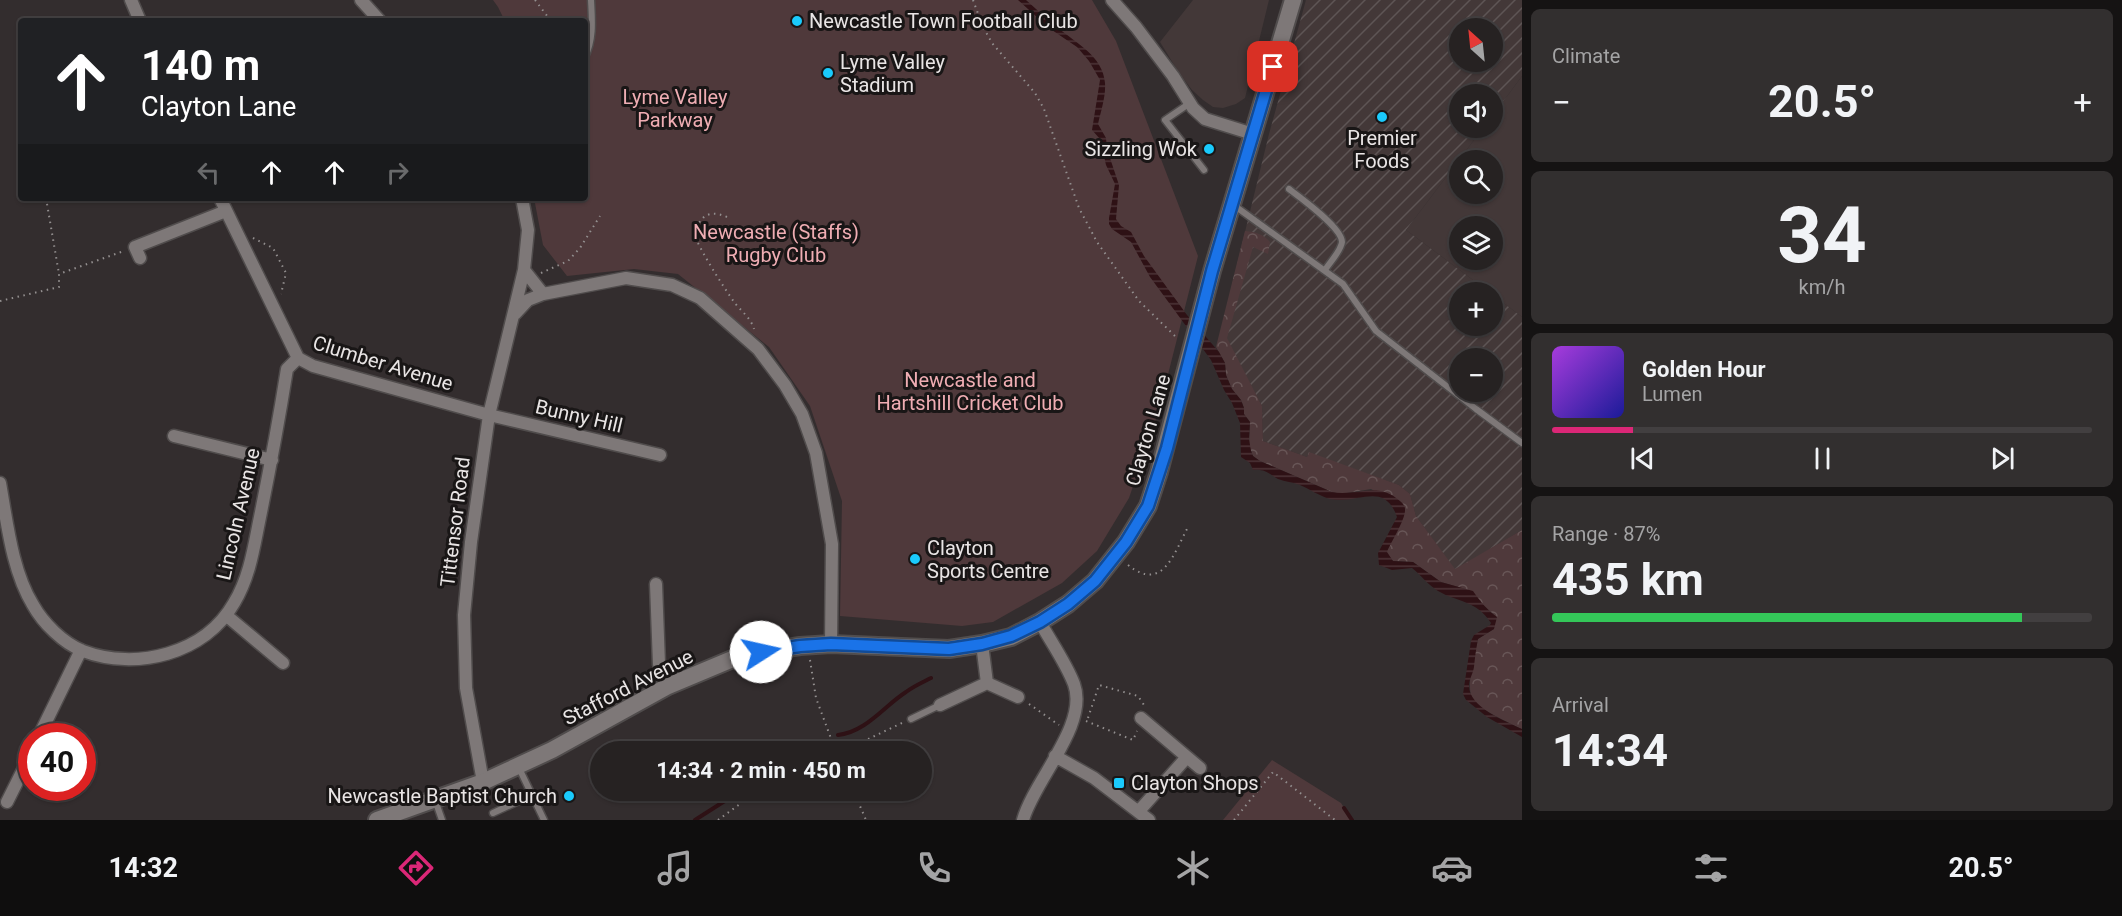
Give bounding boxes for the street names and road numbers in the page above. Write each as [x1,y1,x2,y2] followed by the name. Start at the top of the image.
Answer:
[310,330,456,396] street label: Clumber Avenue
[1121,371,1175,489] street label: Clayton Lane
[533,394,625,438] street label: Bunny Hill
[211,446,265,582] street label: Lincoln Avenue
[435,456,475,588] street label: Tittensor Road
[559,644,697,730] street label: Stafford Avenue

